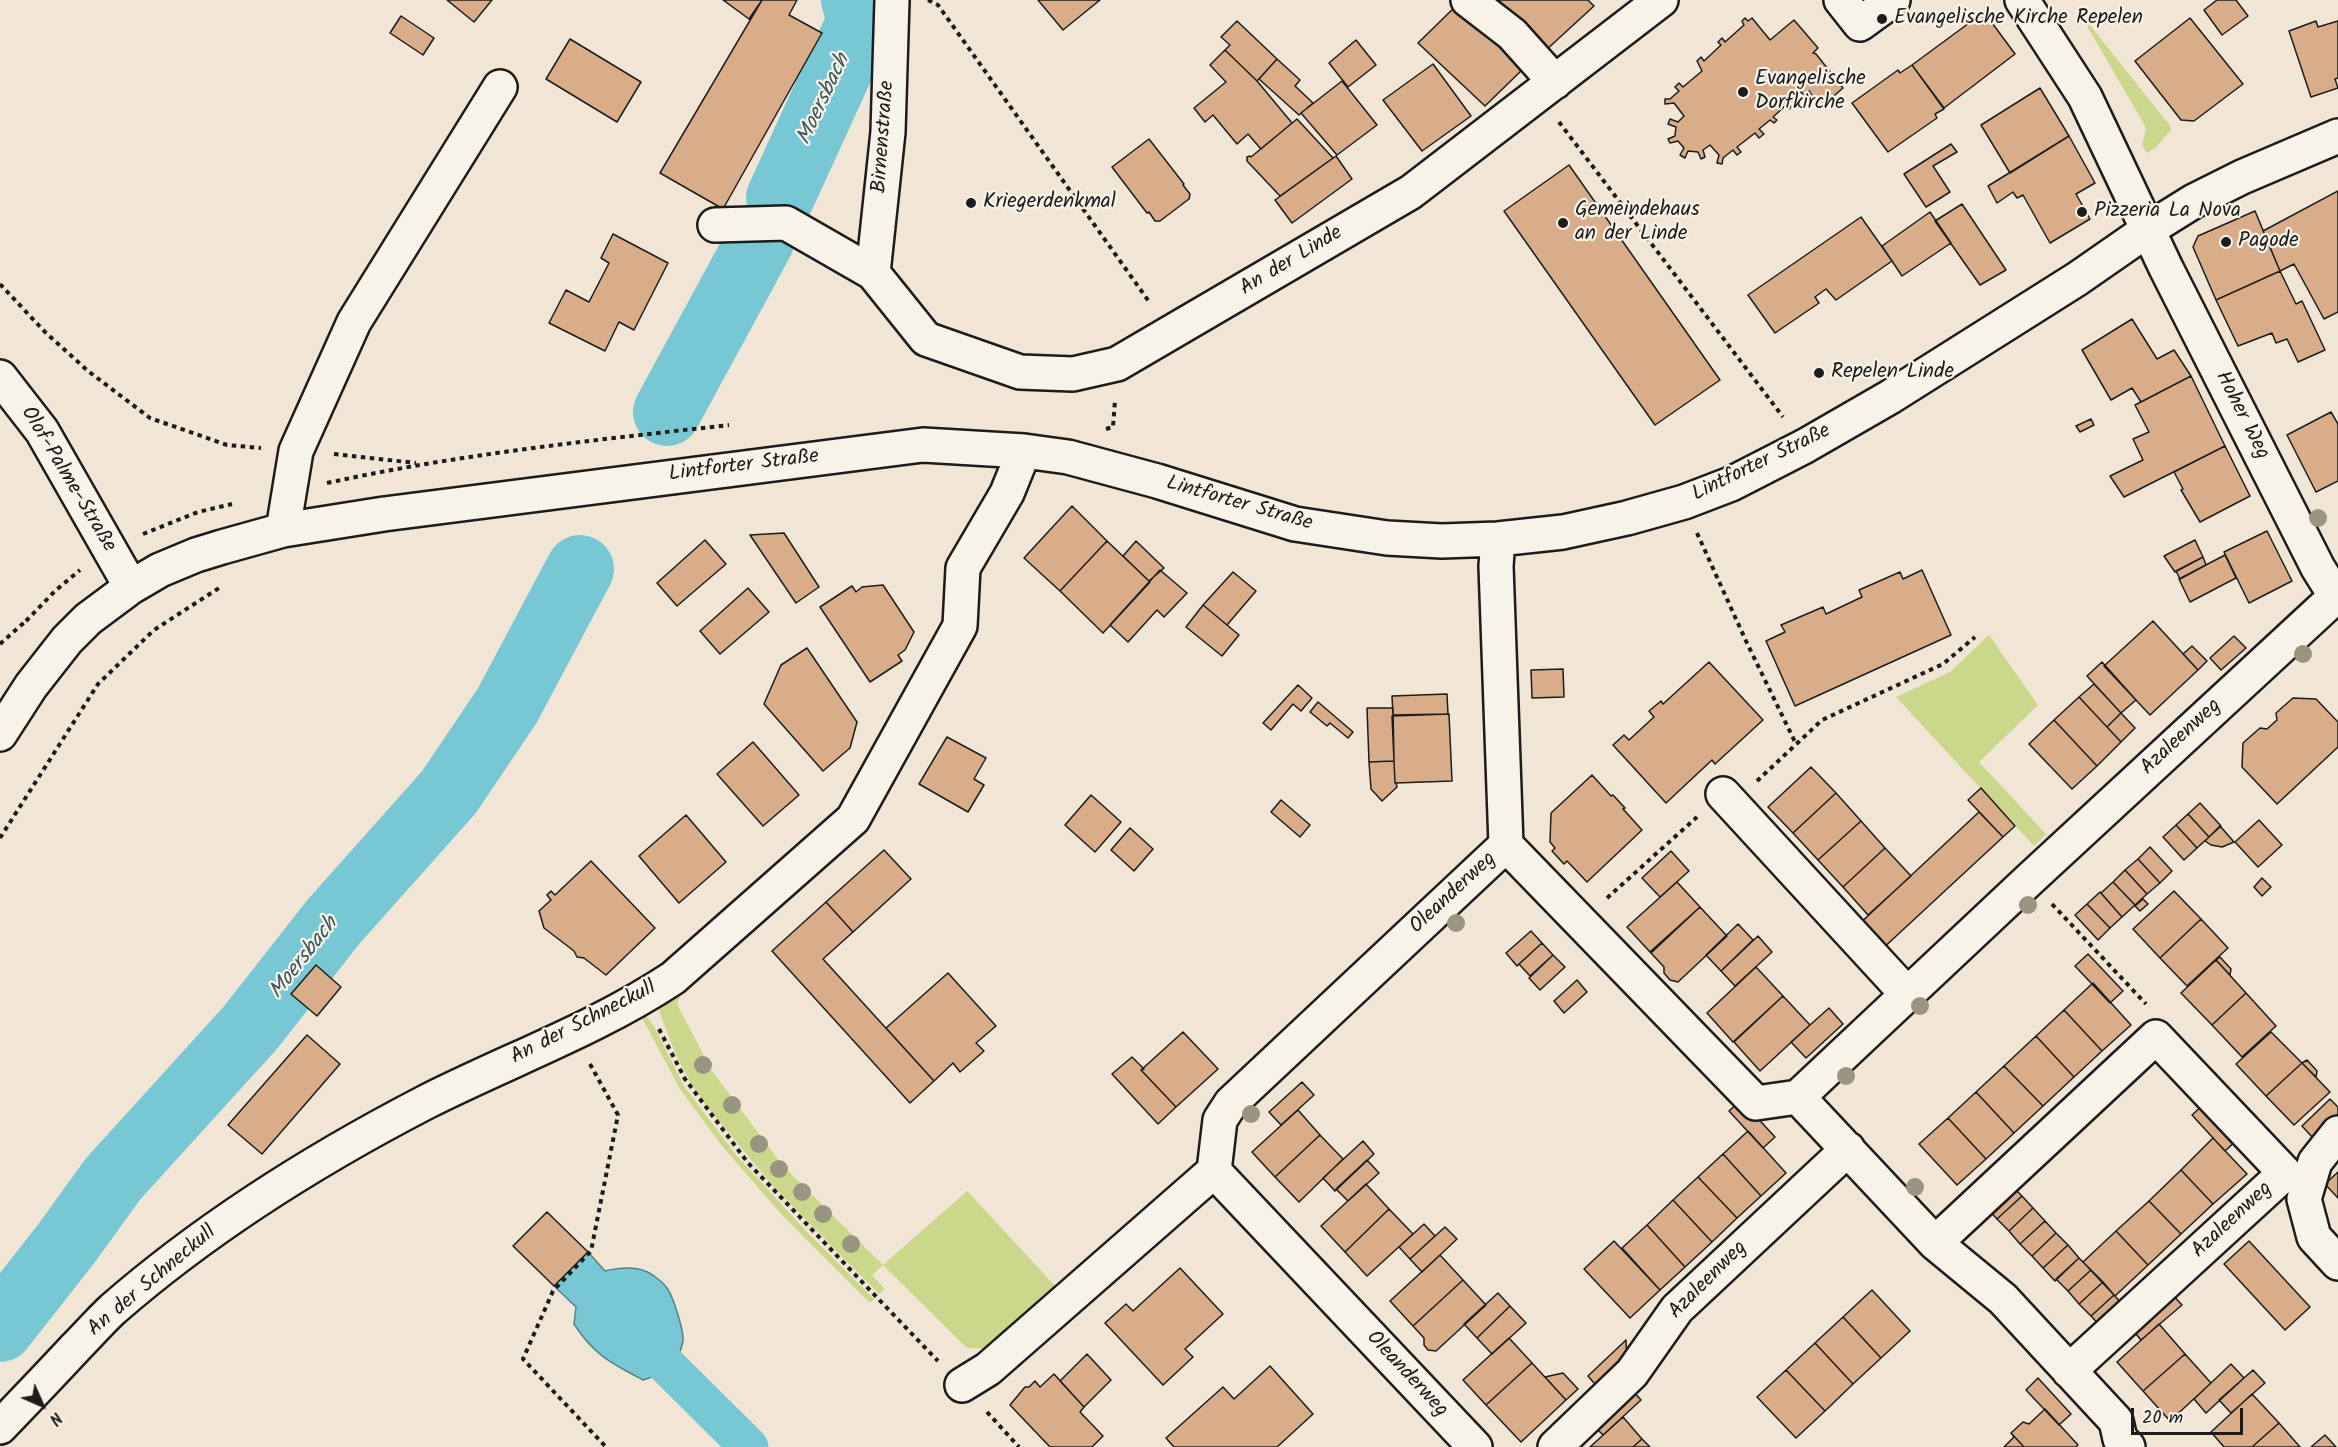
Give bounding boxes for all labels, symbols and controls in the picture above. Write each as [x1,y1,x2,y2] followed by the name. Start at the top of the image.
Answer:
[1894,6,2143,32] place label: Evangelische Kirche Repelen
[1875,12,1889,26] marker: Evangelische Kirche Repelen
[792,50,858,150] water label: Moersbach
[1755,67,1866,117] place label: Evangelische Dorfkirche
[868,80,902,194] street label: Birnenstraße
[1736,85,1750,99] marker: Evangelische Dorfkirche
[983,190,1116,216] place label: Kriegerdenkmal
[964,196,978,210] marker: Kriegerdenkmal
[1575,198,1700,248] place label: Gemeindehaus an der Linde
[2094,199,2241,225] place label: Pizzeria La Nova
[2075,205,2089,219] marker: Pizzeria La Nova
[1556,216,1570,230] marker: Gemeindehaus an der Linde
[1236,222,1348,302] street label: An der Linde
[2238,229,2299,255] place label: Pagode
[2219,235,2233,249] marker: Pagode
[1831,360,1954,386] place label: Repelen Linde
[1812,366,1826,380] marker: Repelen Linde
[2208,368,2274,464] street label: Hoher Weg
[14,403,120,557] street label: Olof-Palme-Straße
[1689,420,1835,508] street label: Lintforter Straße
[668,445,820,489] street label: Lintforter Straße
[1163,472,1315,538] street label: Lintforter Straße
[2137,694,2227,782] street label: Azaleenweg
[1406,848,1502,940] street label: Oleanderweg
[265,913,345,1005] water label: Moersbach
[507,977,661,1071] street label: An der Schneckull
[2188,1177,2278,1265] street label: Azaleenweg
[84,1221,222,1343] street label: An der Schneckull
[1665,1237,1753,1325] street label: Azaleenweg
[1360,1327,1452,1423] street label: Oleanderweg
[12,1375,72,1435] north arrow
[2134,1396,2246,1434] scale bar
[2142,1404,2183,1433] text: 20 m
[43,1406,68,1430] text: N

